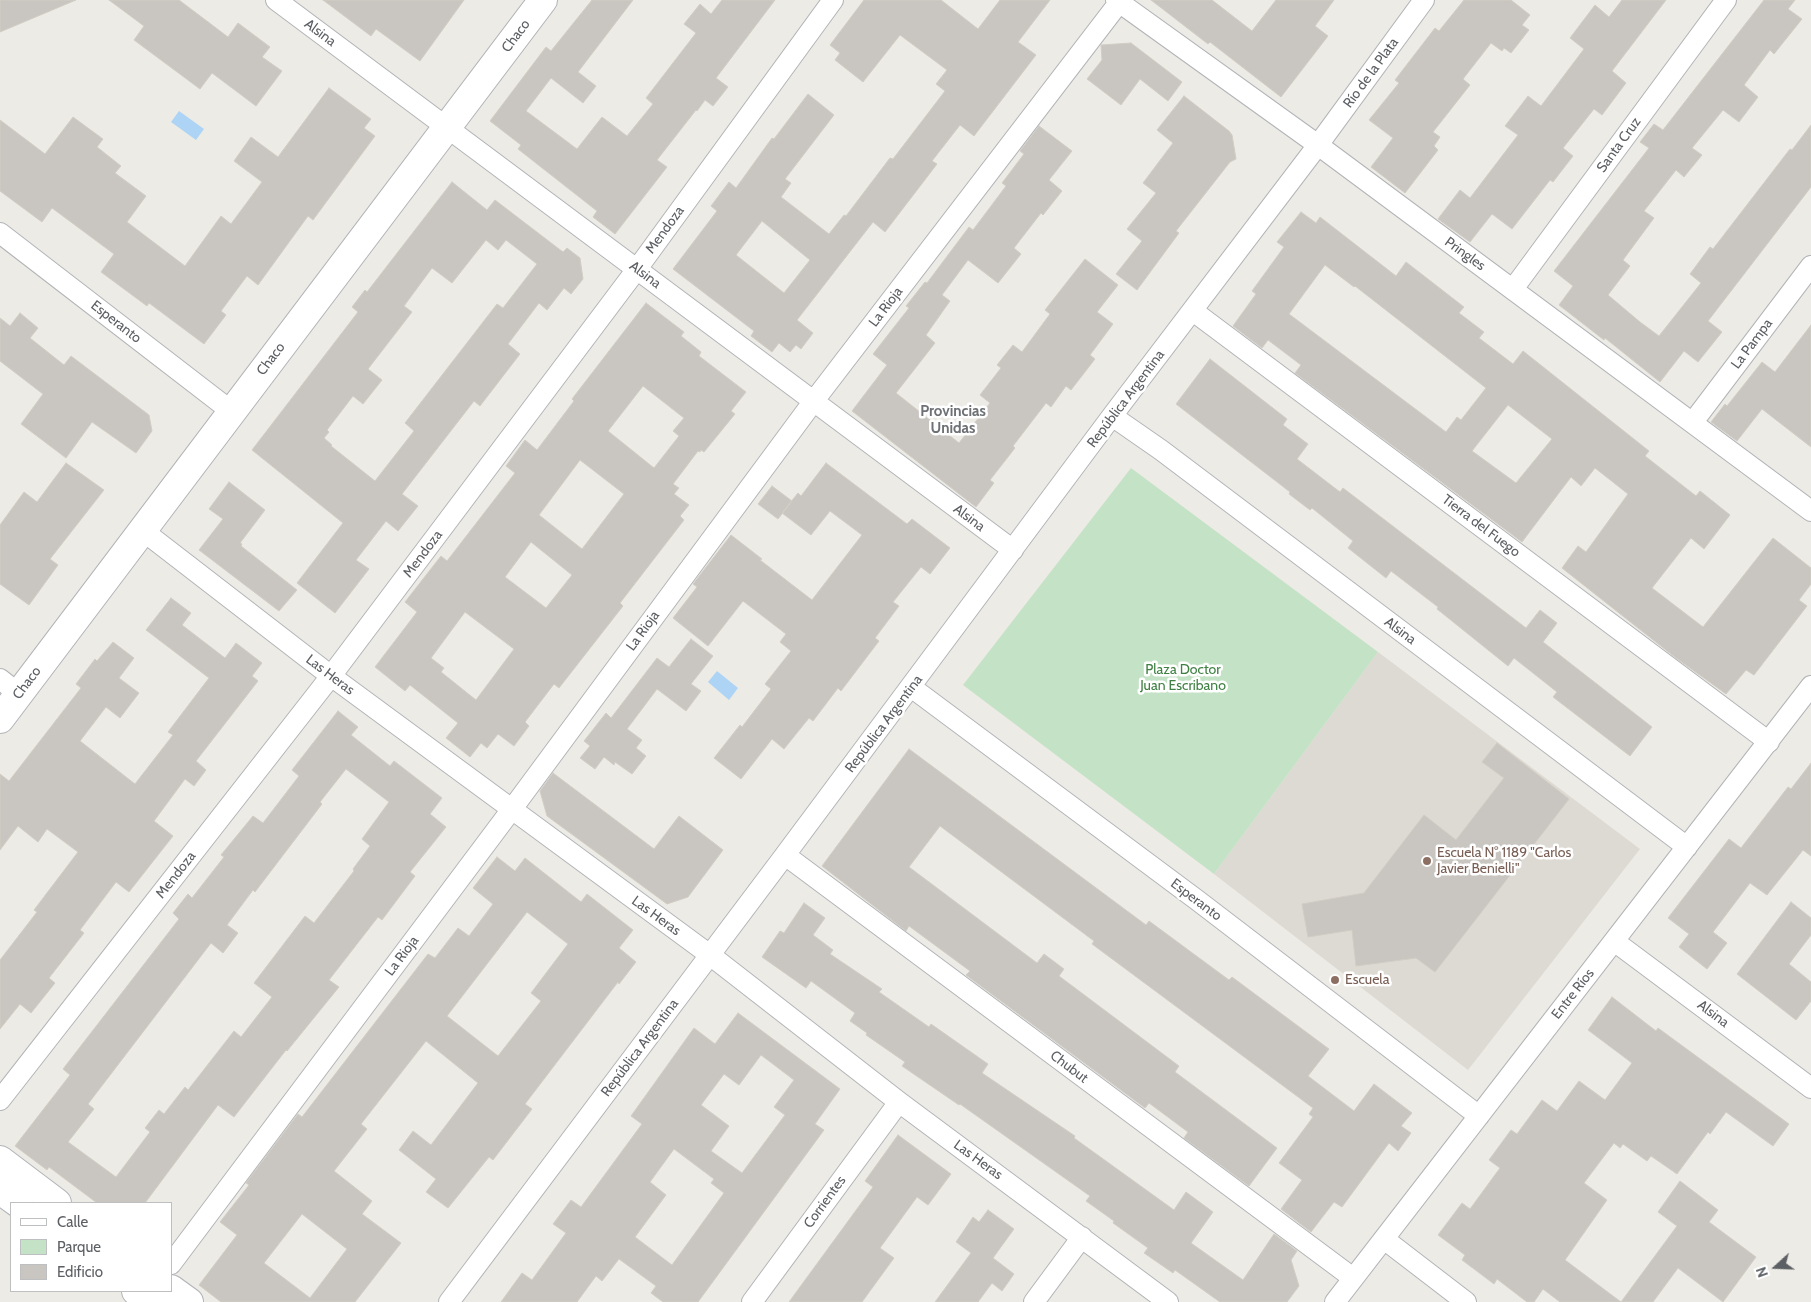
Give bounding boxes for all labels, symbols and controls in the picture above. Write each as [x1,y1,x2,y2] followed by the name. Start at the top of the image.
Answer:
[301,16,339,50] street label: Alsina
[498,16,534,56] street label: Chaco
[1340,35,1402,111] street label: Río de la Plata
[1593,114,1645,176] street label: Santa Cruz
[642,203,688,257] street label: Mendoza
[1441,234,1489,274] street label: Pringles
[626,258,664,292] street label: Alsina
[866,284,906,330] street label: La Rioja
[87,297,145,347] street label: Esperanto
[1728,316,1776,372] street label: La Pampa
[253,339,289,379] street label: Chaco
[1084,347,1168,451] street label: República Argentina
[920,403,986,438] district label: Provincias Unidas
[1439,491,1523,561] street label: Tierra del Fuego
[950,501,988,535] street label: Alsina
[400,527,446,581] street label: Mendoza
[623,608,663,654] street label: La Rioja
[1381,614,1419,648] street label: Alsina
[302,651,358,699] street label: Las Heras
[1140,662,1226,694] park label: Plaza Doctor Juan Escribano
[9,663,45,703] street label: Chaco
[842,672,926,776] street label: República Argentina
[1437,845,1571,878] place label: Escuela N° 1189 "Carlos Javier Benielli"
[152,848,200,902] street label: Mendoza
[1421,855,1433,867] marker: Escuela N° 1189 "Carlos Javier Benielli"
[1167,875,1225,925] street label: Esperanto
[628,893,684,939] street label: Las Heras
[382,933,422,979] street label: La Rioja
[1548,965,1598,1023] street label: Entre Ríos
[1345,972,1389,988] place label: Escuela
[1329,974,1341,986] marker: Escuela
[598,996,682,1100] street label: República Argentina
[1694,997,1732,1031] street label: Alsina
[1047,1047,1091,1087] street label: Chubut
[950,1137,1006,1183] street label: Las Heras
[800,1173,850,1231] street label: Corrientes
[10,1202,172,1292] legend
[57,1213,88,1231] text: Calle
[57,1238,101,1256] text: Parque
[1751,1242,1801,1292] north arrow
[57,1263,103,1281] text: Edificio
[1752,1264,1772,1280] text: N

